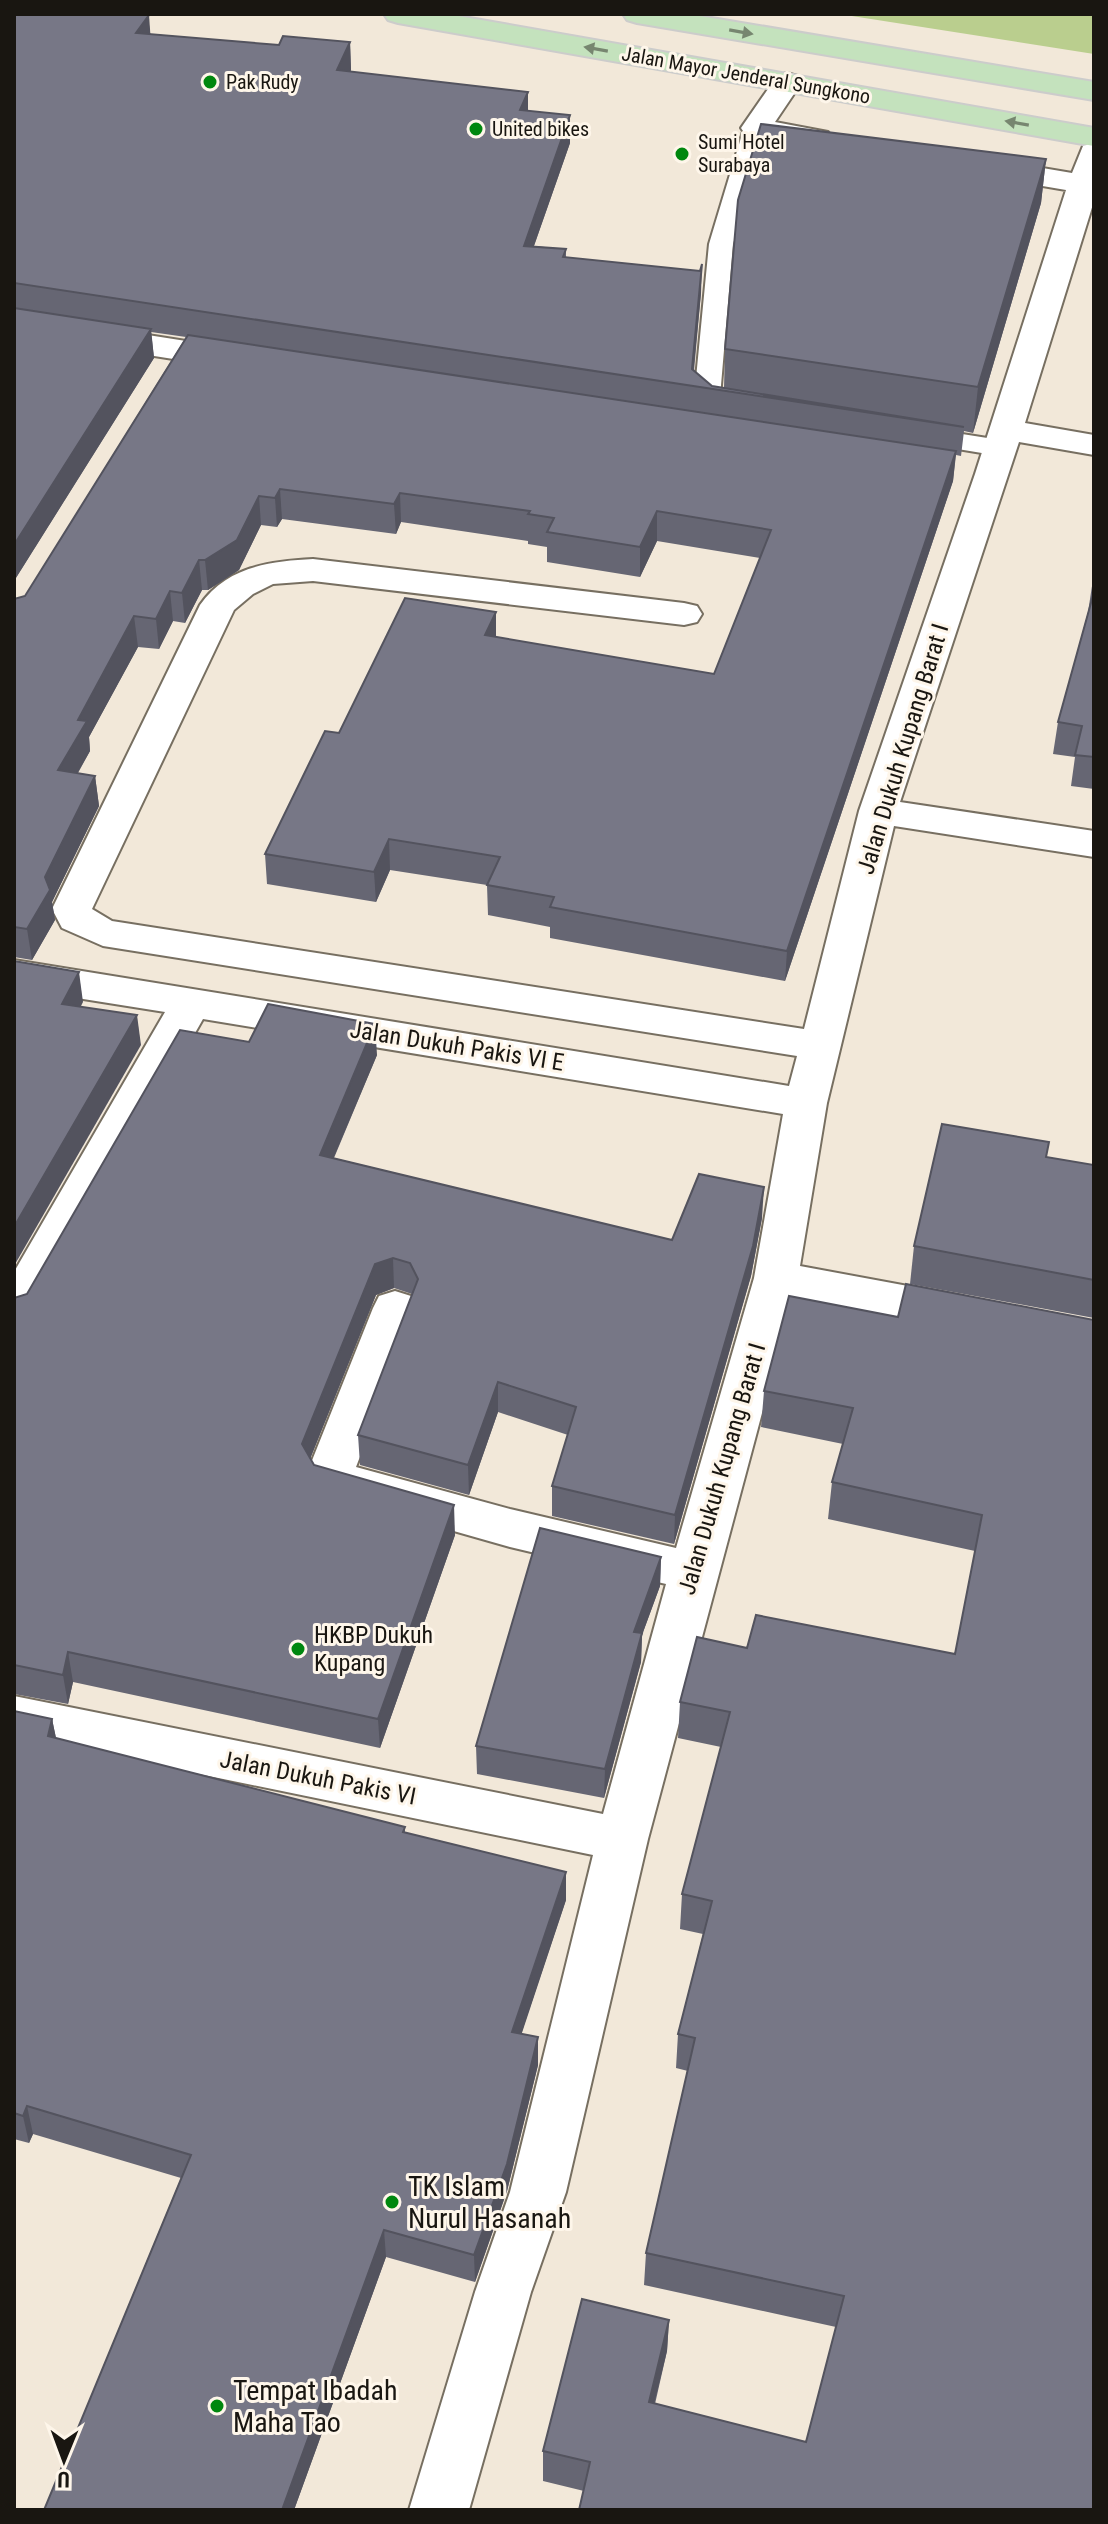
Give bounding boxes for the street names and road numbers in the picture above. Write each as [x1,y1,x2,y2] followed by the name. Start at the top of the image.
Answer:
[620,41,872,109] street label: Jalan Mayor Jenderal Sungkono
[852,620,954,878] street label: Jalan Dukuh Kupang Barat I
[348,1015,566,1077] street label: Jalan Dukuh Pakis VI E
[673,1340,771,1598] street label: Jalan Dukuh Kupang Barat I
[218,1745,418,1811] street label: Jalan Dukuh Pakis VI

